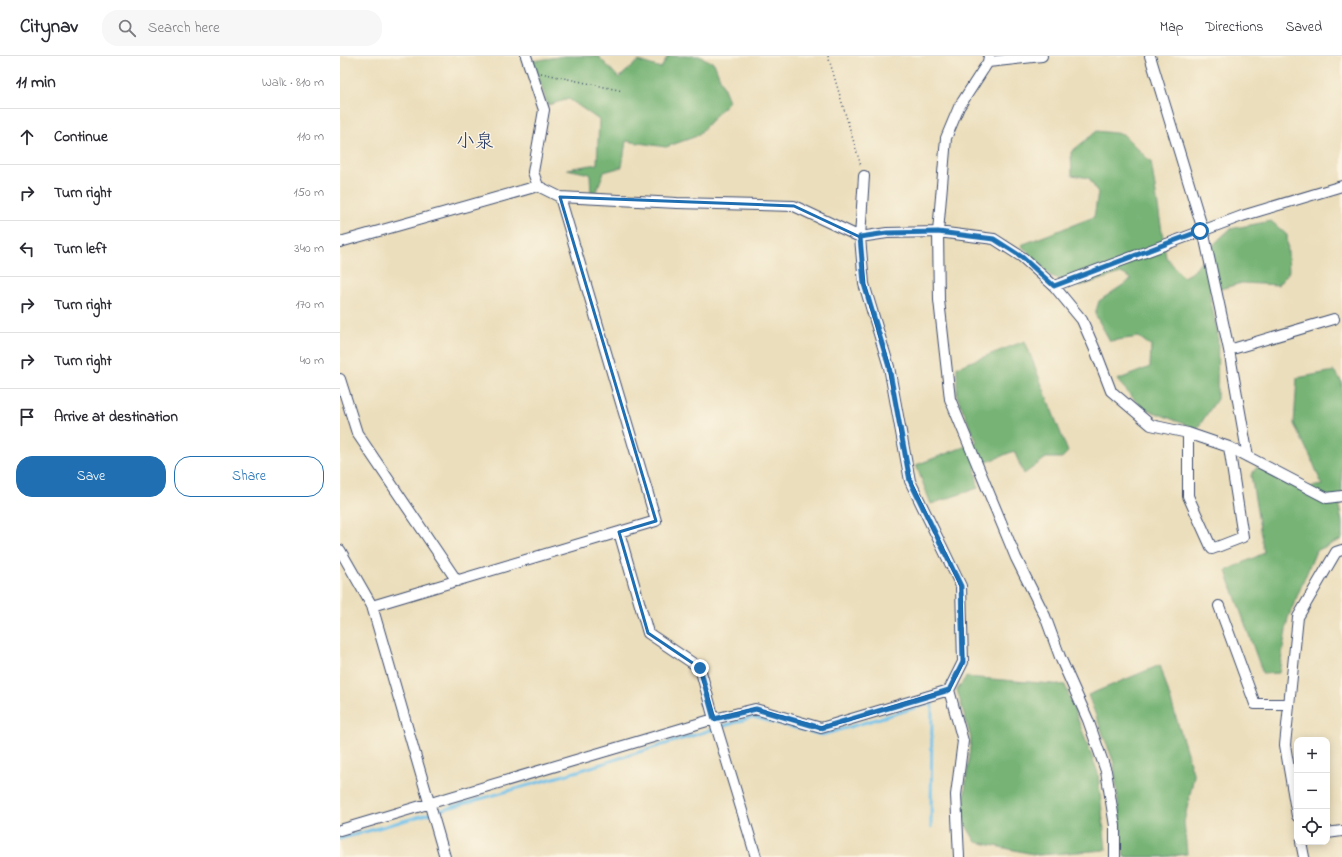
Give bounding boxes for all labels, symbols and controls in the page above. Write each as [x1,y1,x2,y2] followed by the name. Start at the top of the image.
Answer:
[102,10,382,46] search box
[20,14,78,41] text: Citynav
[116,17,138,39] icon: search
[148,17,220,39] text: Search here
[1160,17,1183,38] text: Map
[1205,17,1263,38] text: Directions
[1285,17,1322,38] text: Saved
[16,70,56,95] text: 11 min
[262,73,324,92] text: Walk · 810 m
[16,126,38,148] icon: ahead
[54,126,108,148] text: Continue
[297,127,324,146] text: 110 m
[456,129,494,156] district label: 小泉
[16,182,38,204] icon: right
[54,182,112,204] text: Turn right
[293,183,324,202] text: 150 m
[1191,222,1209,240] route start
[16,238,38,260] icon: left
[54,238,107,260] text: Turn left
[294,239,324,258] text: 340 m
[16,294,38,316] icon: right
[54,294,112,316] text: Turn right
[296,295,324,314] text: 170 m
[16,350,38,372] icon: right
[54,350,112,372] text: Turn right
[300,351,324,370] text: 40 m
[16,406,38,428] icon: arrive
[54,406,178,428] text: Arrive at destination
[16,456,166,497] button: Save
[174,456,324,497] button: Share
[691,659,709,677] route end
[1294,737,1330,845] map controls
[1294,737,1330,773] button: +
[1294,773,1330,809] button: −
[1294,809,1330,845] button: locate

